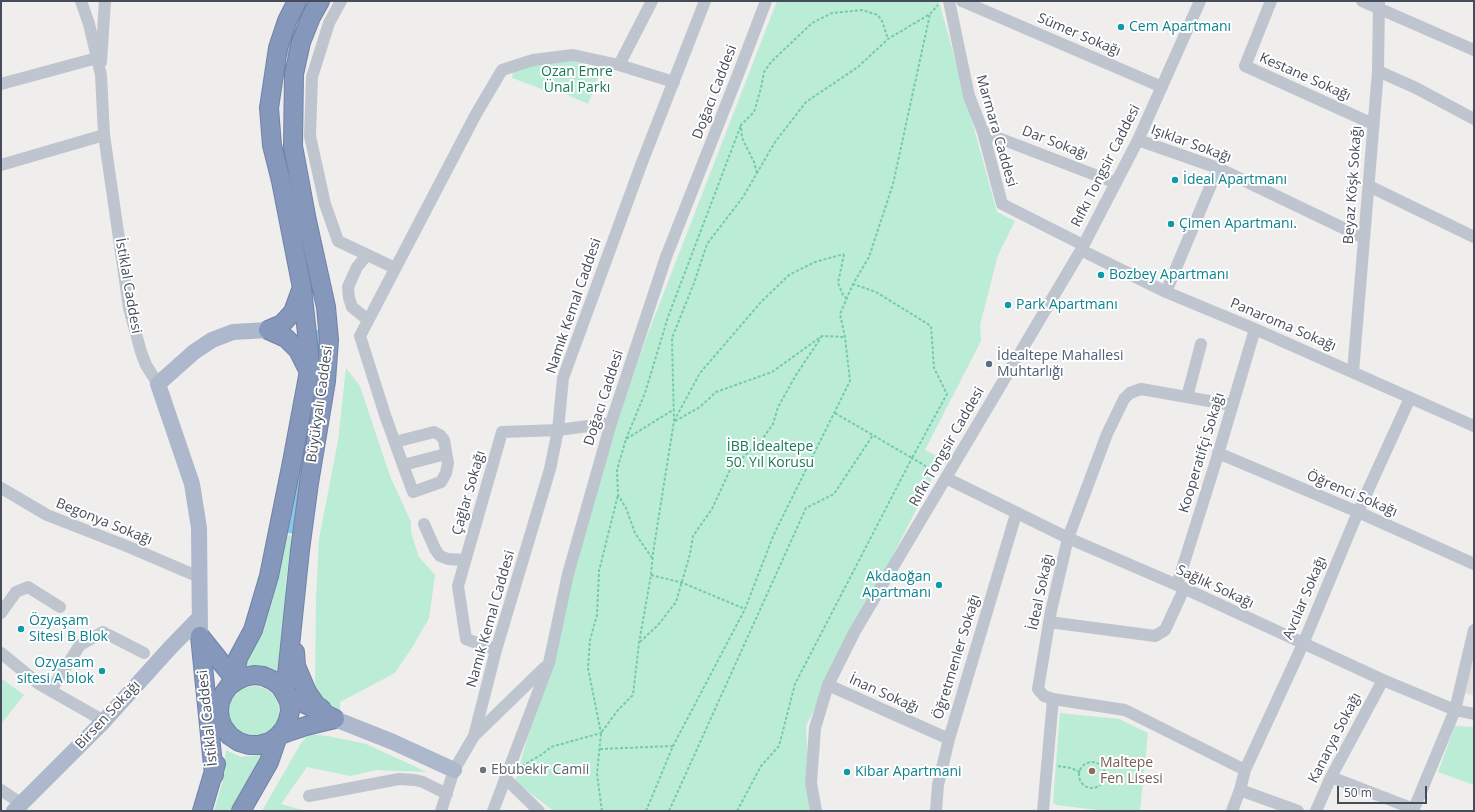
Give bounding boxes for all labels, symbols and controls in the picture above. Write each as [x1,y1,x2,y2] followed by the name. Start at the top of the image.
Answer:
[1035,10,1123,60] street label: Sümer Sokağı
[1129,19,1231,35] place label: Cem Apartmanı
[1116,22,1126,32] marker: Cem Apartmanı
[689,42,741,142] street label: Doğacı Caddesi
[1257,49,1353,105] street label: Kestane Sokağı
[541,64,613,96] park label: Ozan Emre Ünal Parkı
[972,73,1020,189] street label: Marmara Caddesi
[1068,102,1144,230] street label: Rıfkı Tongsir Caddesi
[1148,122,1234,166] street label: Işıklar Sokağı
[1019,123,1091,163] street label: Dar Sokağı
[1340,125,1366,245] street label: Beyaz Köşk Sokağı
[1183,172,1287,188] place label: İdeal Apartmanı
[1170,175,1180,185] marker: İdeal Apartmanı
[1179,216,1297,232] place label: Çimen Apartmanı.
[1166,219,1176,229] marker: Çimen Apartmanı.
[543,236,605,376] street label: Namık Kemal Caddesi
[111,237,145,335] street label: İstiklal Caddesi
[1109,267,1229,283] place label: Bozbey Apartmanı
[1096,270,1106,280] marker: Bozbey Apartmanı
[1227,295,1339,355] street label: Panaroma Sokağı
[1016,297,1118,313] place label: Park Apartmanı
[1003,300,1013,310] marker: Park Apartmanı
[303,344,337,464] street label: Büyükyalı Caddesi
[581,348,627,448] street label: Doğacı Caddesi
[997,348,1123,380] place label: İdealtepe Mahallesi Muhtarlığı
[984,359,994,369] marker: İdealtepe Mahallesi Muhtarlığı
[906,384,988,510] street label: Rıfkı Tongsir Caddesi
[1176,391,1228,515] street label: Kooperatifçi Sokağı
[726,439,814,472] park label: İBB İdealtepe 50. Yıl Korusu
[449,449,489,537] street label: Çağlar Sokağı
[1304,467,1400,521] street label: Öğrenci Sokağı
[53,495,155,549] street label: Begonya Sokağı
[463,548,519,690] street label: Namık Kemal Caddesi
[1025,552,1057,632] street label: İdeal Sokağı
[1280,554,1330,642] street label: Avcılar Sokağı
[1174,562,1256,612] street label: Sağlık Sokağı
[862,569,931,602] place label: Akdaoğan Apartmanı
[934,580,944,590] marker: Akdaoğan Apartmanı
[930,593,984,721] street label: Öğretmenler Sokağı
[29,613,108,646] place label: Özyaşam Sitesi B Blok
[16,624,26,634] marker: Özyaşam Sitesi B Blok
[17,655,94,688] place label: Ozyasam sitesi A blok
[97,666,107,676] marker: Ozyasam sitesi A blok
[195,669,221,767] street label: İstiklal Caddesi
[846,671,922,717] street label: İnan Sokağı
[72,677,144,753] street label: Birsen Sokağı
[1305,690,1365,786] street label: Kanarya Sokağı
[1100,755,1163,788] place label: Maltepe Fen Lisesi
[491,762,589,778] place label: Ebubekir Camii
[855,764,962,780] place label: Kibar Apartmani
[478,765,488,775] marker: Ebubekir Camii
[1087,766,1097,776] marker: Maltepe Fen Lisesi
[842,767,852,777] marker: Kibar Apartmani
[1339,778,1429,804] scale bar
[1344,784,1372,801] text: 50 m

